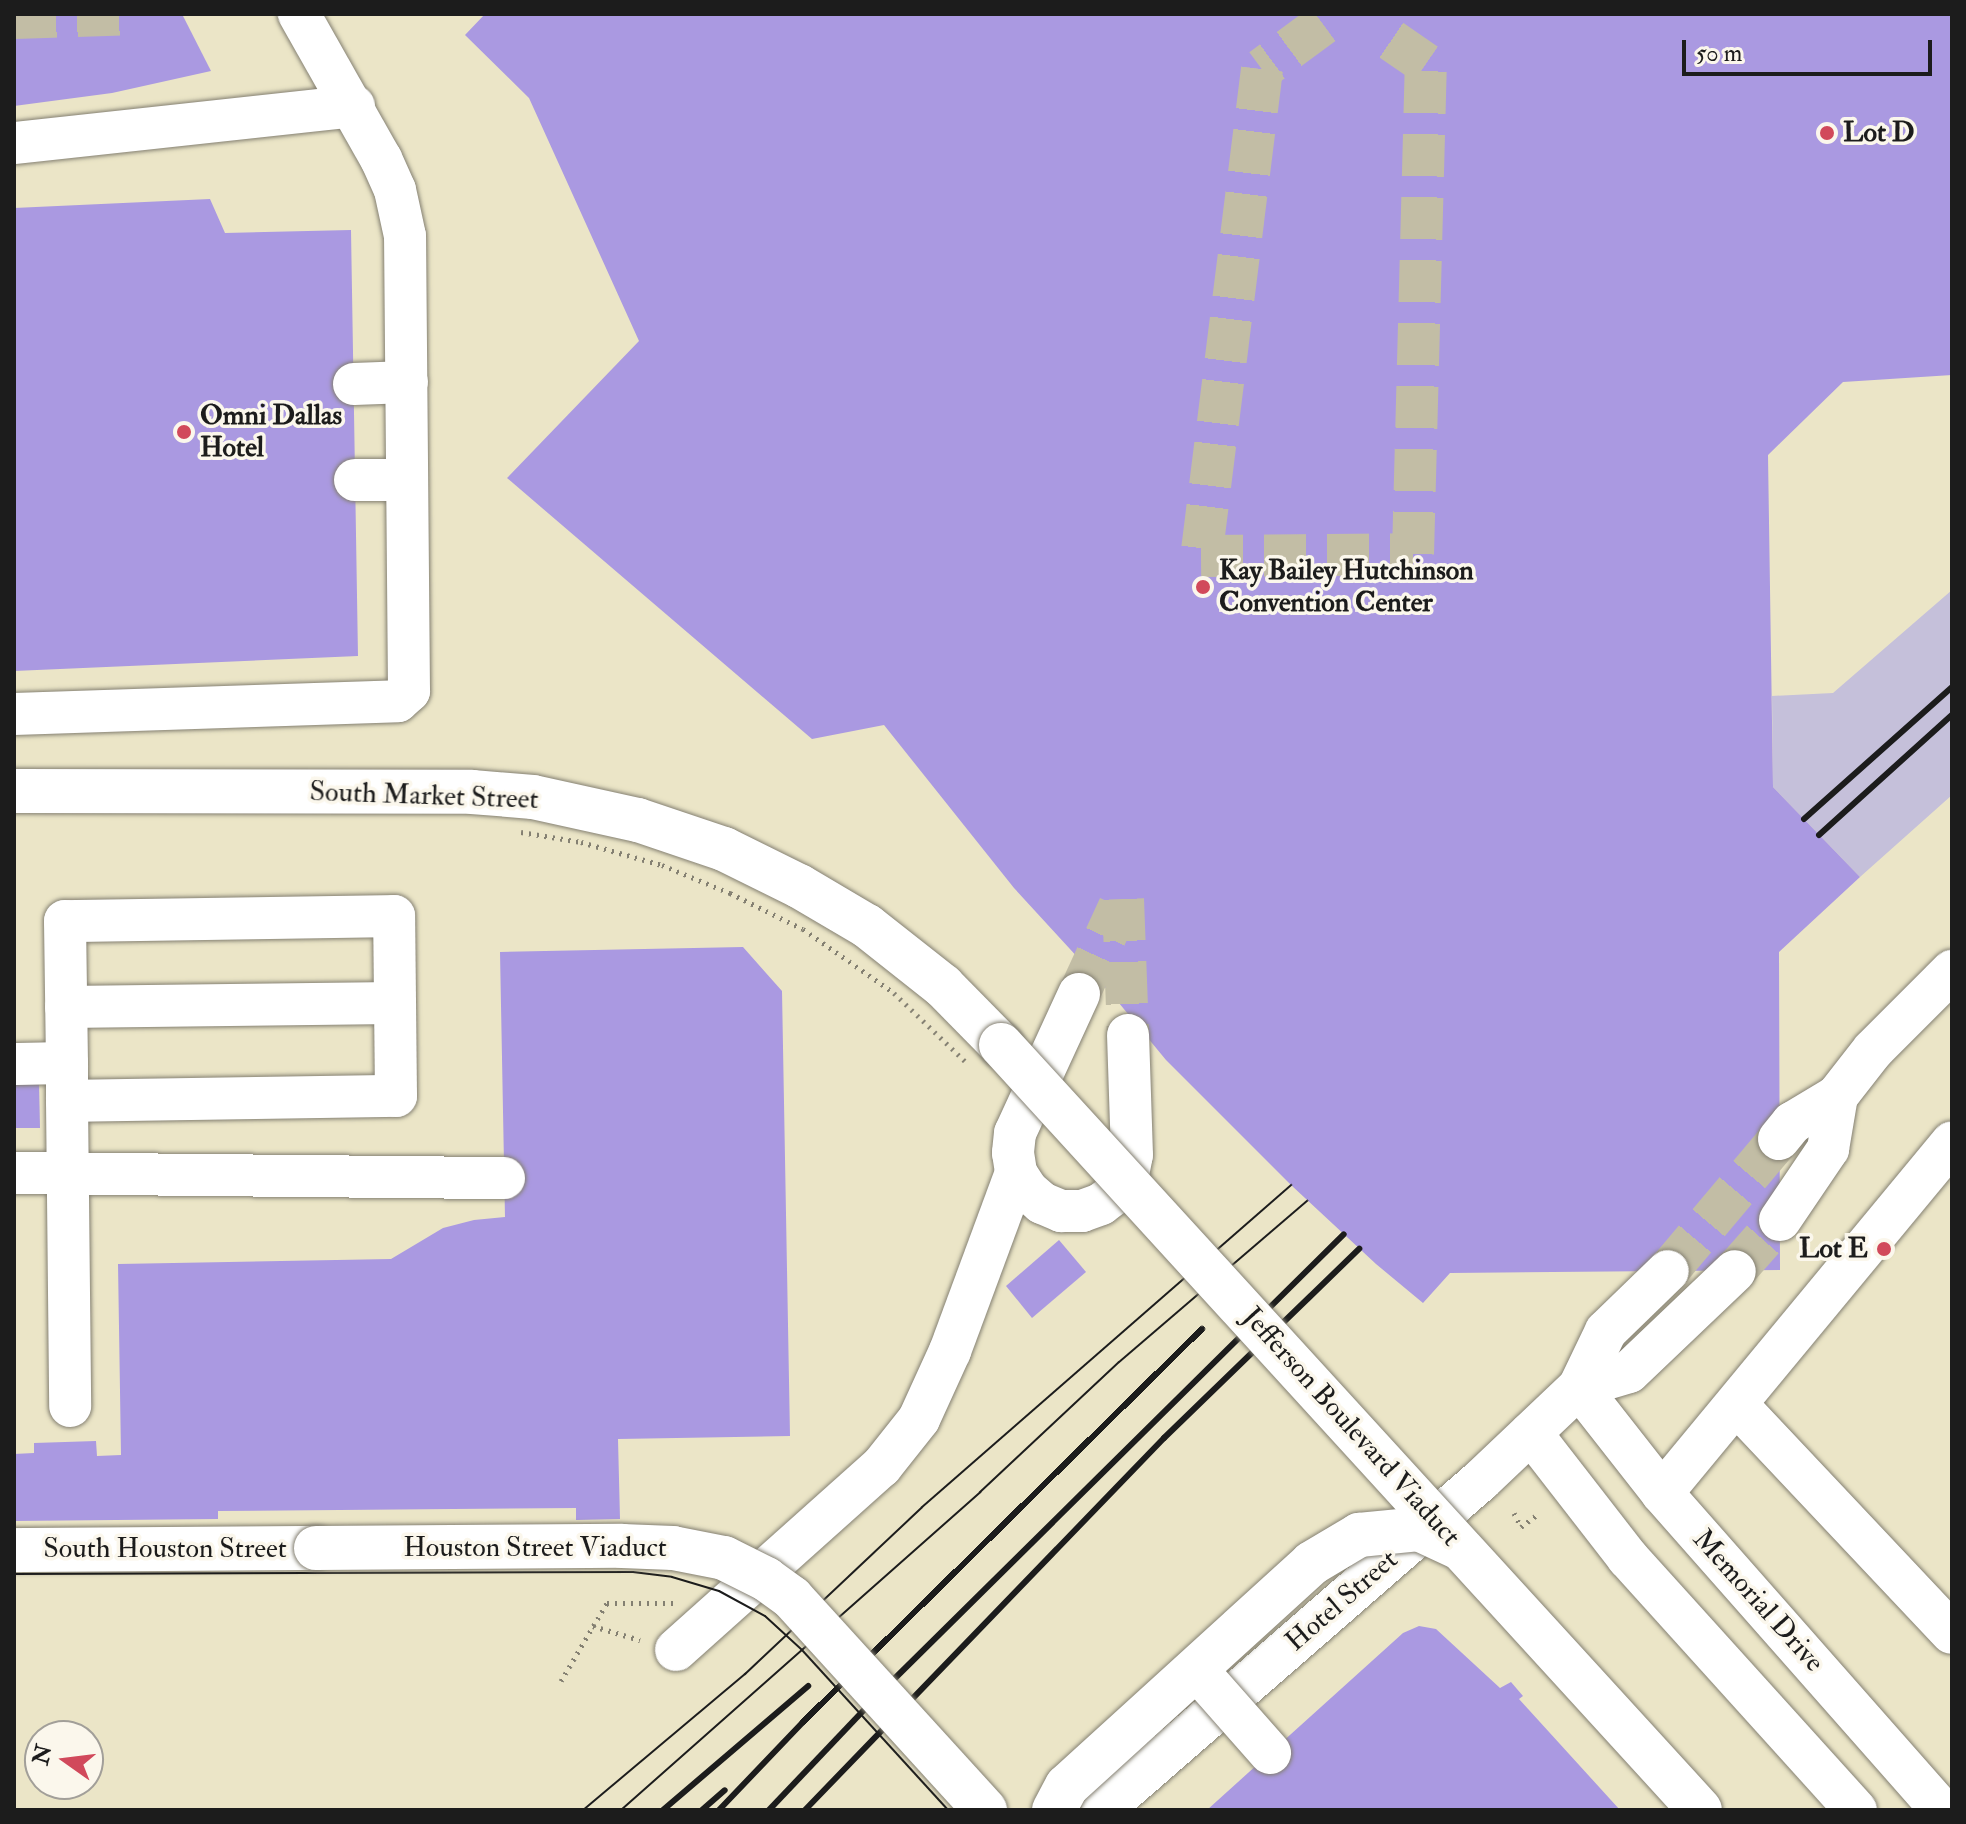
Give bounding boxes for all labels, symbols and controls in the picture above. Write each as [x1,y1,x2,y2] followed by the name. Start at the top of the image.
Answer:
[1686,24,1936,74] scale bar
[1696,38,1742,69] text: 50 m
[1843,116,1915,150] place label: Lot D
[1818,124,1836,142] marker: Lot D
[200,399,342,465] place label: Omni Dallas Hotel
[175,423,193,441] marker: Omni Dallas Hotel
[1219,554,1474,620] place label: Kay Bailey Hutchinson Convention Center
[1194,578,1212,596] marker: Kay Bailey Hutchinson Convention Center
[309,775,539,817] street label: South Market Street
[1799,1232,1868,1266] place label: Lot E
[1875,1240,1893,1258] marker: Lot E
[1235,1301,1467,1553] street label: Jefferson Boulevard Viaduct
[1685,1523,1831,1679] street label: Memorial Drive
[403,1531,667,1565] street label: Houston Street Viaduct
[43,1532,287,1566] street label: South Houston Street
[1279,1543,1405,1659] street label: Hotel Street
[24,1720,104,1800] north arrow
[27,1742,59,1768] text: N

